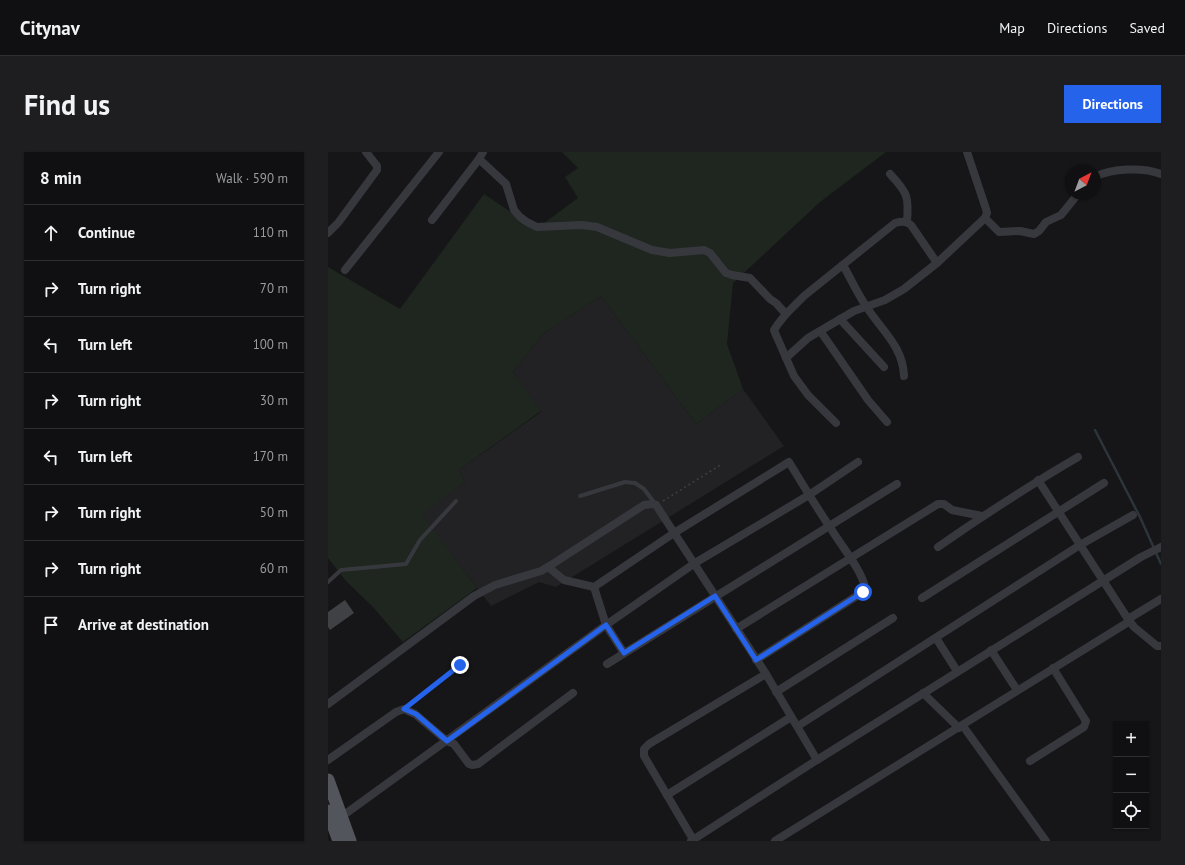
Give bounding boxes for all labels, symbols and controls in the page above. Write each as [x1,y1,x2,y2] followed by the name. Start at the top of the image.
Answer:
[20,16,80,40] text: Citynav
[999,19,1025,37] text: Map
[1047,19,1107,37] text: Directions
[1129,19,1165,37] text: Saved
[1064,85,1161,123] button: Directions
[24,86,110,123] text: Find us
[1065,164,1101,200] north arrow
[40,167,81,189] text: 8 min
[216,170,288,187] text: Walk · 590 m
[40,222,62,244] icon: ahead
[78,223,135,242] text: Continue
[253,224,288,241] text: 110 m
[40,278,62,300] icon: right
[78,279,141,298] text: Turn right
[260,280,288,297] text: 70 m
[40,334,62,356] icon: left
[78,335,132,354] text: Turn left
[253,336,288,353] text: 100 m
[40,390,62,412] icon: right
[78,391,141,410] text: Turn right
[260,392,288,409] text: 30 m
[40,446,62,468] icon: left
[78,447,132,466] text: Turn left
[253,448,288,465] text: 170 m
[40,502,62,524] icon: right
[78,503,141,522] text: Turn right
[260,504,288,521] text: 50 m
[40,558,62,580] icon: right
[78,559,141,578] text: Turn right
[260,560,288,577] text: 60 m
[854,583,872,601] route start
[40,614,62,636] icon: arrive
[78,615,209,634] text: Arrive at destination
[451,656,469,674] route end
[1113,721,1149,829] map controls
[1113,721,1149,757] button: +
[1113,757,1149,793] button: −
[1113,793,1149,829] button: locate

